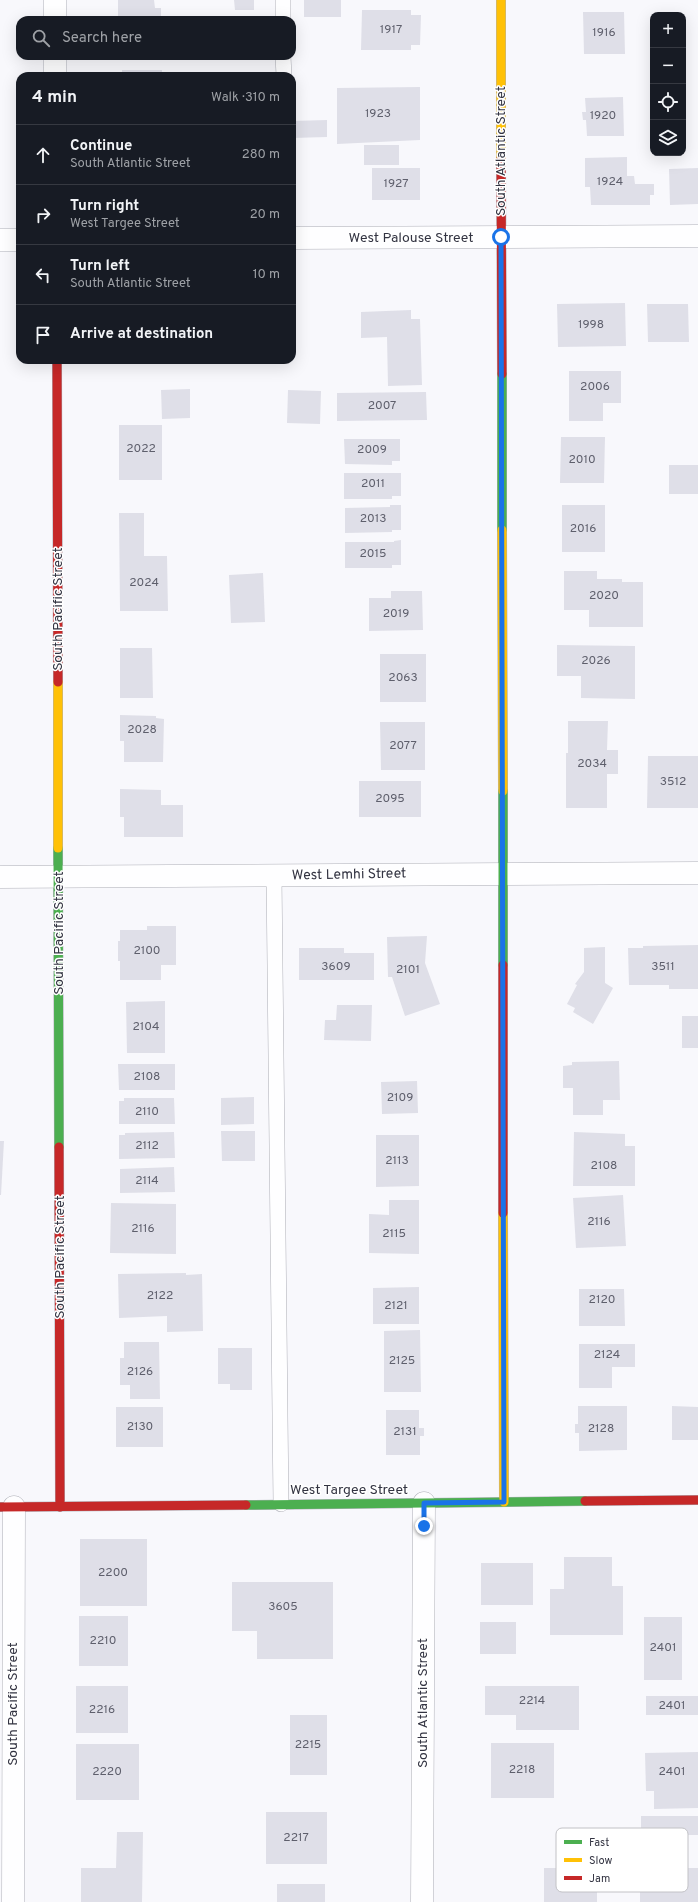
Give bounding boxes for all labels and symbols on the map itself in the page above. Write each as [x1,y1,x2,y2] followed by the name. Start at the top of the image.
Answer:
[380,22,402,38] house number: 1917
[592,25,616,41] house number: 1916
[493,86,510,216] street label: South Atlantic Street
[365,106,391,122] house number: 1923
[590,108,616,124] house number: 1920
[597,174,623,190] house number: 1924
[383,176,409,192] house number: 1927
[492,228,510,246] route start
[349,230,473,247] street label: West Palouse Street
[578,317,604,333] house number: 1998
[580,379,610,395] house number: 2006
[368,398,396,414] house number: 2007
[126,441,156,457] house number: 2022
[357,442,387,458] house number: 2009
[568,452,596,468] house number: 2010
[361,476,385,492] house number: 2011
[360,511,386,527] house number: 2013
[570,521,596,537] house number: 2016
[360,546,386,562] house number: 2015
[50,547,67,671] street label: South Pacific Street
[129,575,159,591] house number: 2024
[589,588,619,604] house number: 2020
[383,606,409,622] house number: 2019
[581,653,611,669] house number: 2026
[388,670,418,686] house number: 2063
[127,722,157,738] house number: 2028
[389,738,417,754] house number: 2077
[577,756,607,772] house number: 2034
[660,774,686,790] house number: 3512
[375,791,405,807] house number: 2095
[292,866,406,884] street label: West Lemhi Street
[51,871,68,995] street label: South Pacific Street
[133,943,161,959] house number: 2100
[321,959,351,975] house number: 3609
[651,959,675,975] house number: 3511
[396,962,420,978] house number: 2101
[133,1019,159,1035] house number: 2104
[134,1069,160,1085] house number: 2108
[387,1090,413,1106] house number: 2109
[135,1104,159,1120] house number: 2110
[135,1138,159,1154] house number: 2112
[385,1153,409,1169] house number: 2113
[591,1158,617,1174] house number: 2108
[135,1173,159,1189] house number: 2114
[52,1195,69,1319] street label: South Pacific Street
[587,1214,611,1230] house number: 2116
[131,1221,155,1237] house number: 2116
[382,1226,406,1242] house number: 2115
[147,1288,173,1304] house number: 2122
[589,1292,615,1308] house number: 2120
[384,1298,408,1314] house number: 2121
[594,1347,620,1363] house number: 2124
[389,1353,415,1369] house number: 2125
[127,1364,153,1380] house number: 2126
[127,1419,153,1435] house number: 2130
[588,1421,614,1437] house number: 2128
[393,1424,417,1440] house number: 2131
[290,1482,408,1499] street label: West Targee Street
[415,1517,433,1535] route end
[98,1565,128,1581] house number: 2200
[268,1599,298,1615] house number: 3605
[90,1633,116,1649] house number: 2210
[415,1638,432,1768] street label: South Atlantic Street
[650,1640,676,1656] house number: 2401
[5,1642,22,1766] street label: South Pacific Street
[519,1693,545,1709] house number: 2214
[659,1698,685,1714] house number: 2401
[89,1702,115,1718] house number: 2216
[295,1737,321,1753] house number: 2215
[509,1762,535,1778] house number: 2218
[92,1764,122,1780] house number: 2220
[659,1764,685,1780] house number: 2401
[556,1828,688,1892] legend
[283,1830,309,1846] house number: 2217
[589,1836,609,1850] text: Fast
[589,1854,612,1868] text: Slow
[589,1872,610,1886] text: Jam

